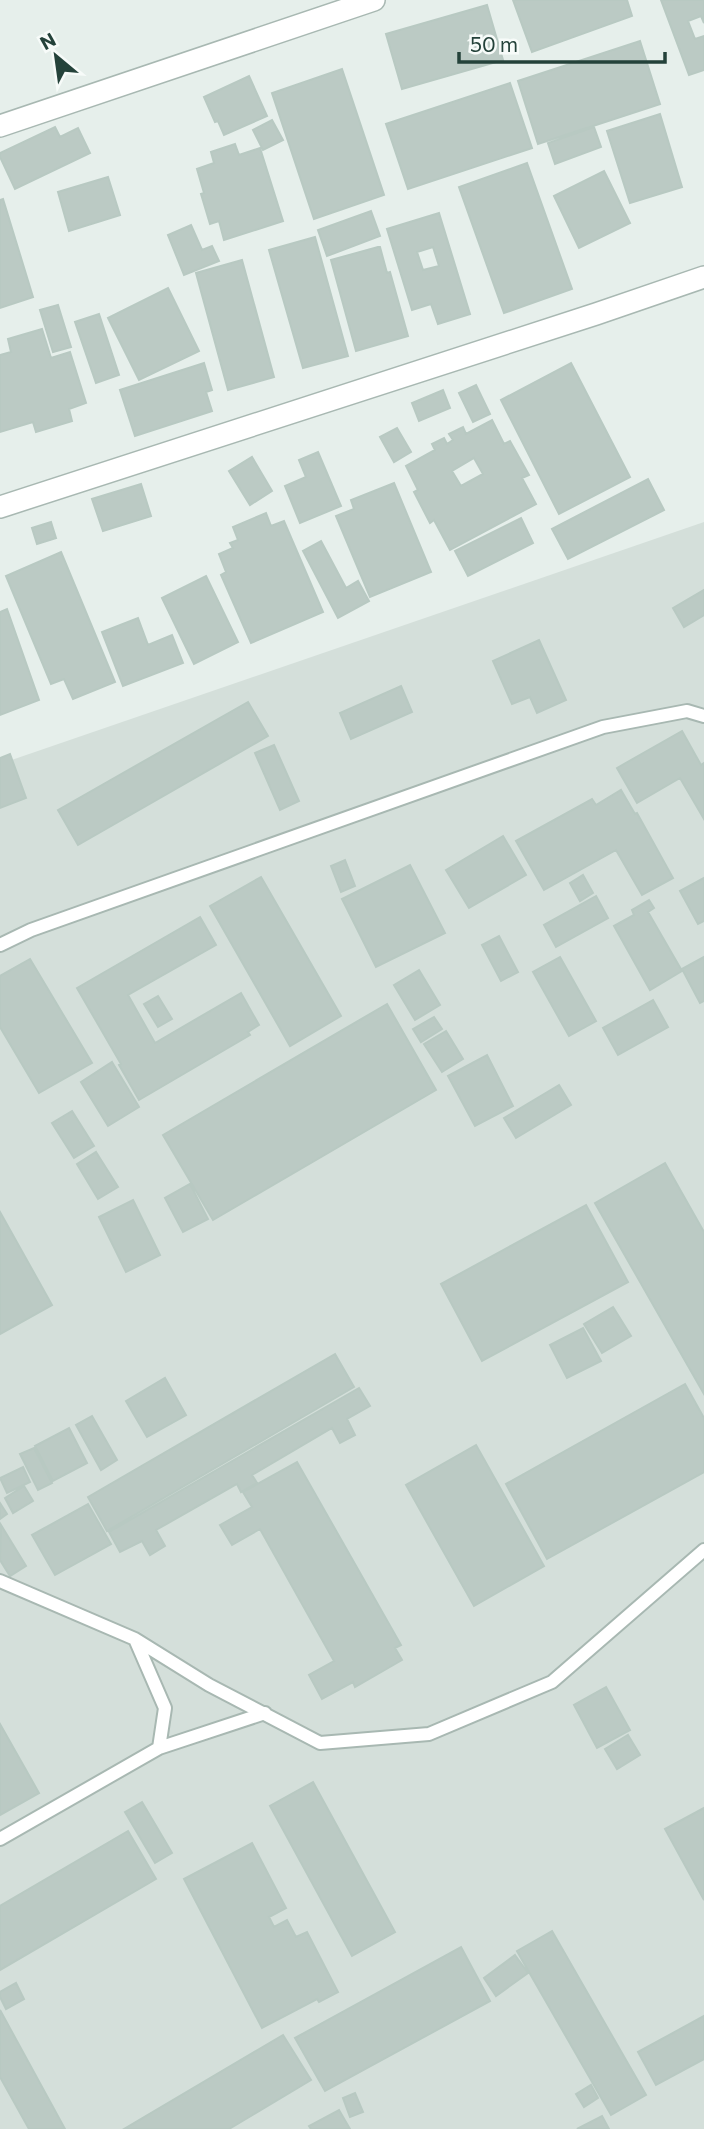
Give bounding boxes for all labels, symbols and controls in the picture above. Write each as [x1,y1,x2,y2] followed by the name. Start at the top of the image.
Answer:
[21,21,91,91] north arrow
[459,21,666,65] scale bar
[36,27,59,54] text: N
[470,31,518,56] text: 50 m

